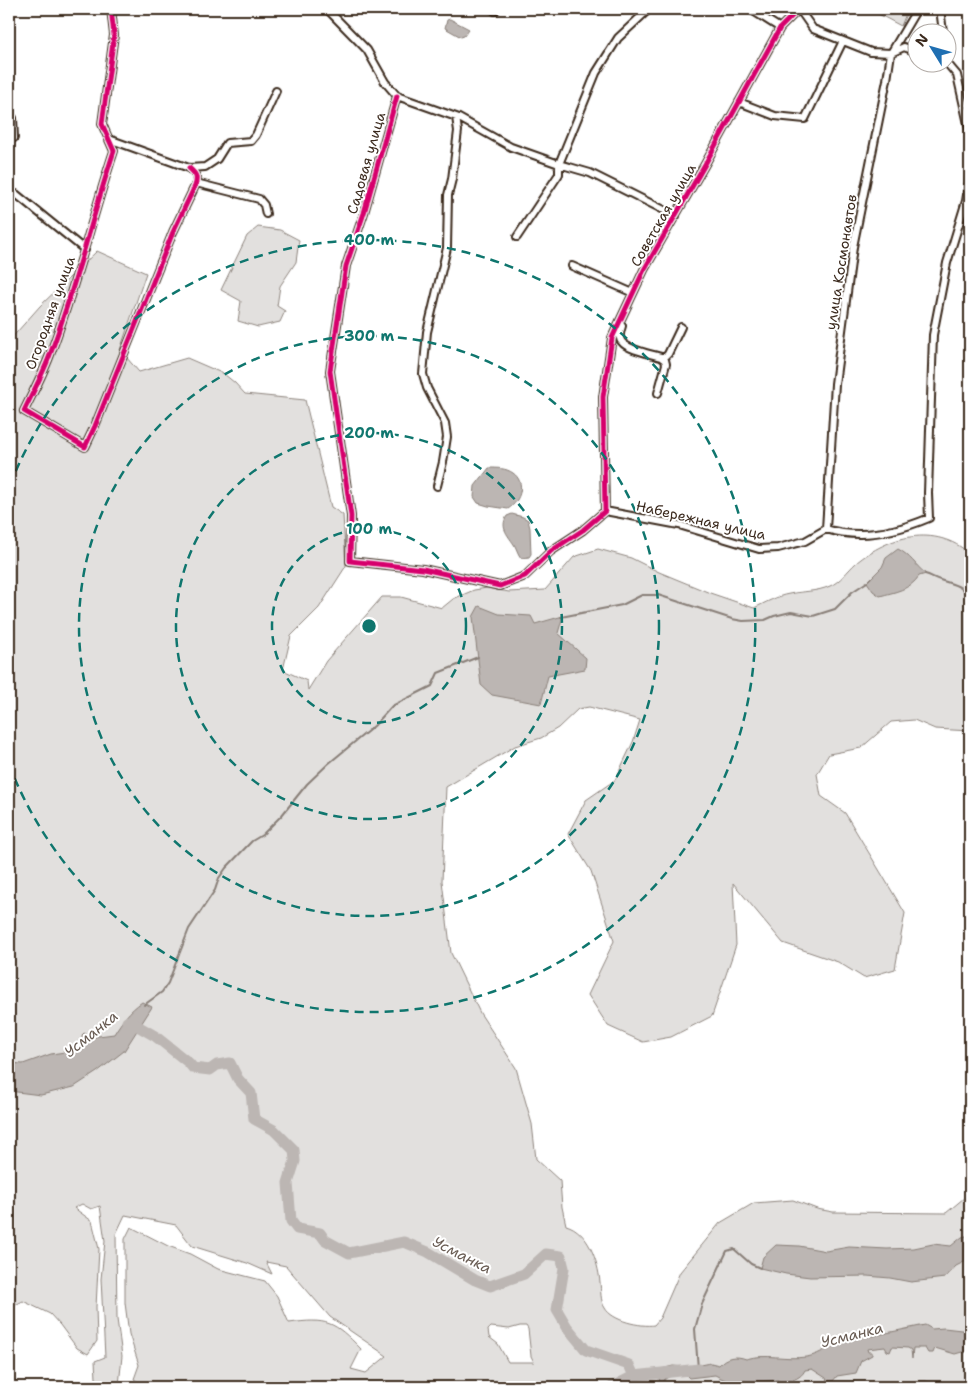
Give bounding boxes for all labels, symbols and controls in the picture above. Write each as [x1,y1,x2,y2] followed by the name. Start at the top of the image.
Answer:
[906,22,956,72] north arrow
[911,30,932,50] text: N
[343,110,389,216] street label: Садовая улица
[626,160,700,270] street label: Советская улица
[821,193,861,331] street label: улица Космонавтов
[344,230,394,250] text: 400 m
[21,254,79,372] street label: Огородняя улица
[344,326,394,346] text: 300 m
[344,423,394,443] text: 200 m
[634,496,768,544] street label: Набережная улица
[346,519,392,539] text: 100 m
[360,617,378,635] centre of rings
[60,1006,122,1062] water label: Усманка
[429,1232,495,1278] water label: Усманка
[819,1318,885,1352] water label: Усманка

